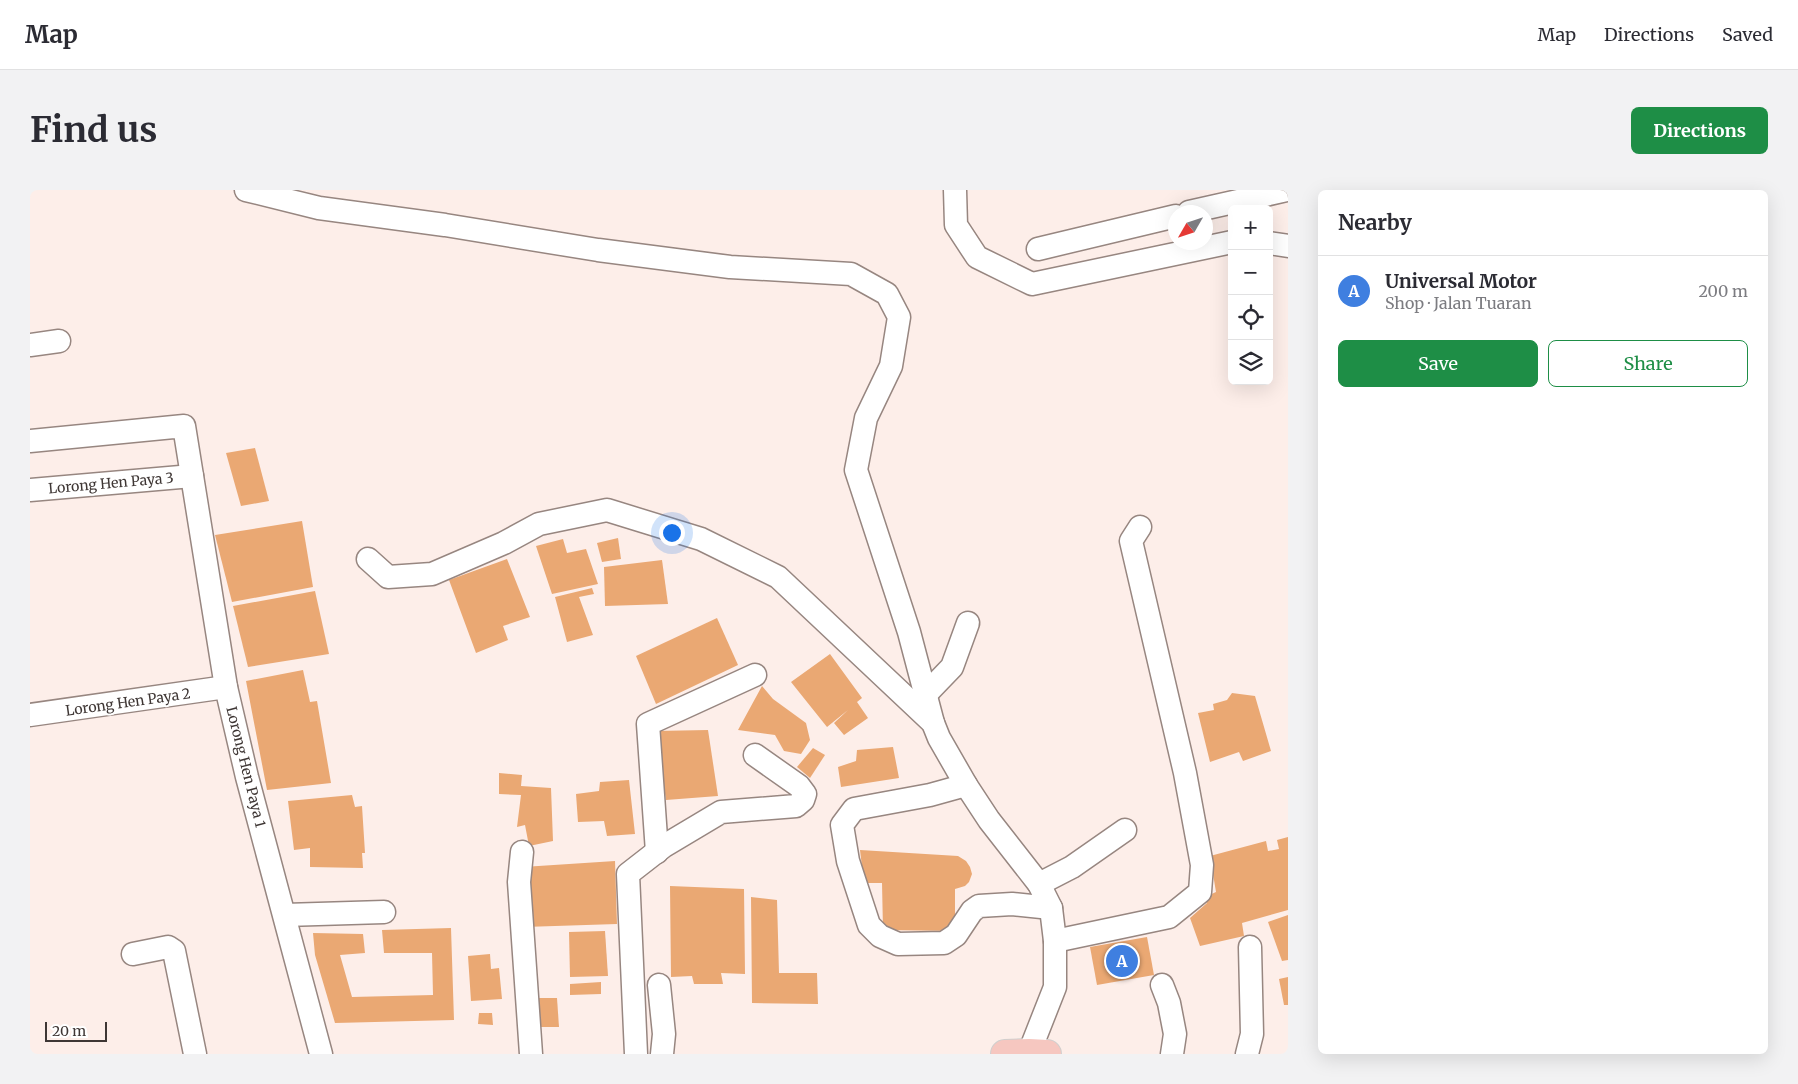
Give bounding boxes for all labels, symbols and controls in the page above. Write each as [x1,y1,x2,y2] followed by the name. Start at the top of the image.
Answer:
[25,19,78,50] text: Map
[1538,23,1576,46] text: Map
[1604,23,1694,46] text: Directions
[1722,23,1773,46] text: Saved
[1631,107,1768,154] button: Directions
[30,108,157,152] text: Find us
[1168,205,1213,250] north arrow
[1228,205,1273,385] map controls
[1228,205,1273,250] button: +
[1338,209,1412,236] text: Nearby
[1228,250,1273,295] button: −
[1385,269,1537,293] text: Universal Motor
[1348,281,1360,301] text: A
[1698,281,1748,301] text: 200 m
[1385,293,1532,313] text: Shop · Jalan Tuaran
[1228,295,1273,340] button: locate
[1228,340,1273,385] button: layers
[1338,340,1538,387] button: Save
[1548,340,1748,387] button: Share
[48,469,174,497] street label: Lorong Hen Paya 3
[659,520,685,546] your location
[64,684,192,720] street label: Lorong Hen Paya 2
[222,705,270,829] street label: Lorong Hen Paya 1
[1106,942,1138,980] pin: A
[45,1019,108,1042] scale bar
[52,1022,86,1040] text: 20 m

